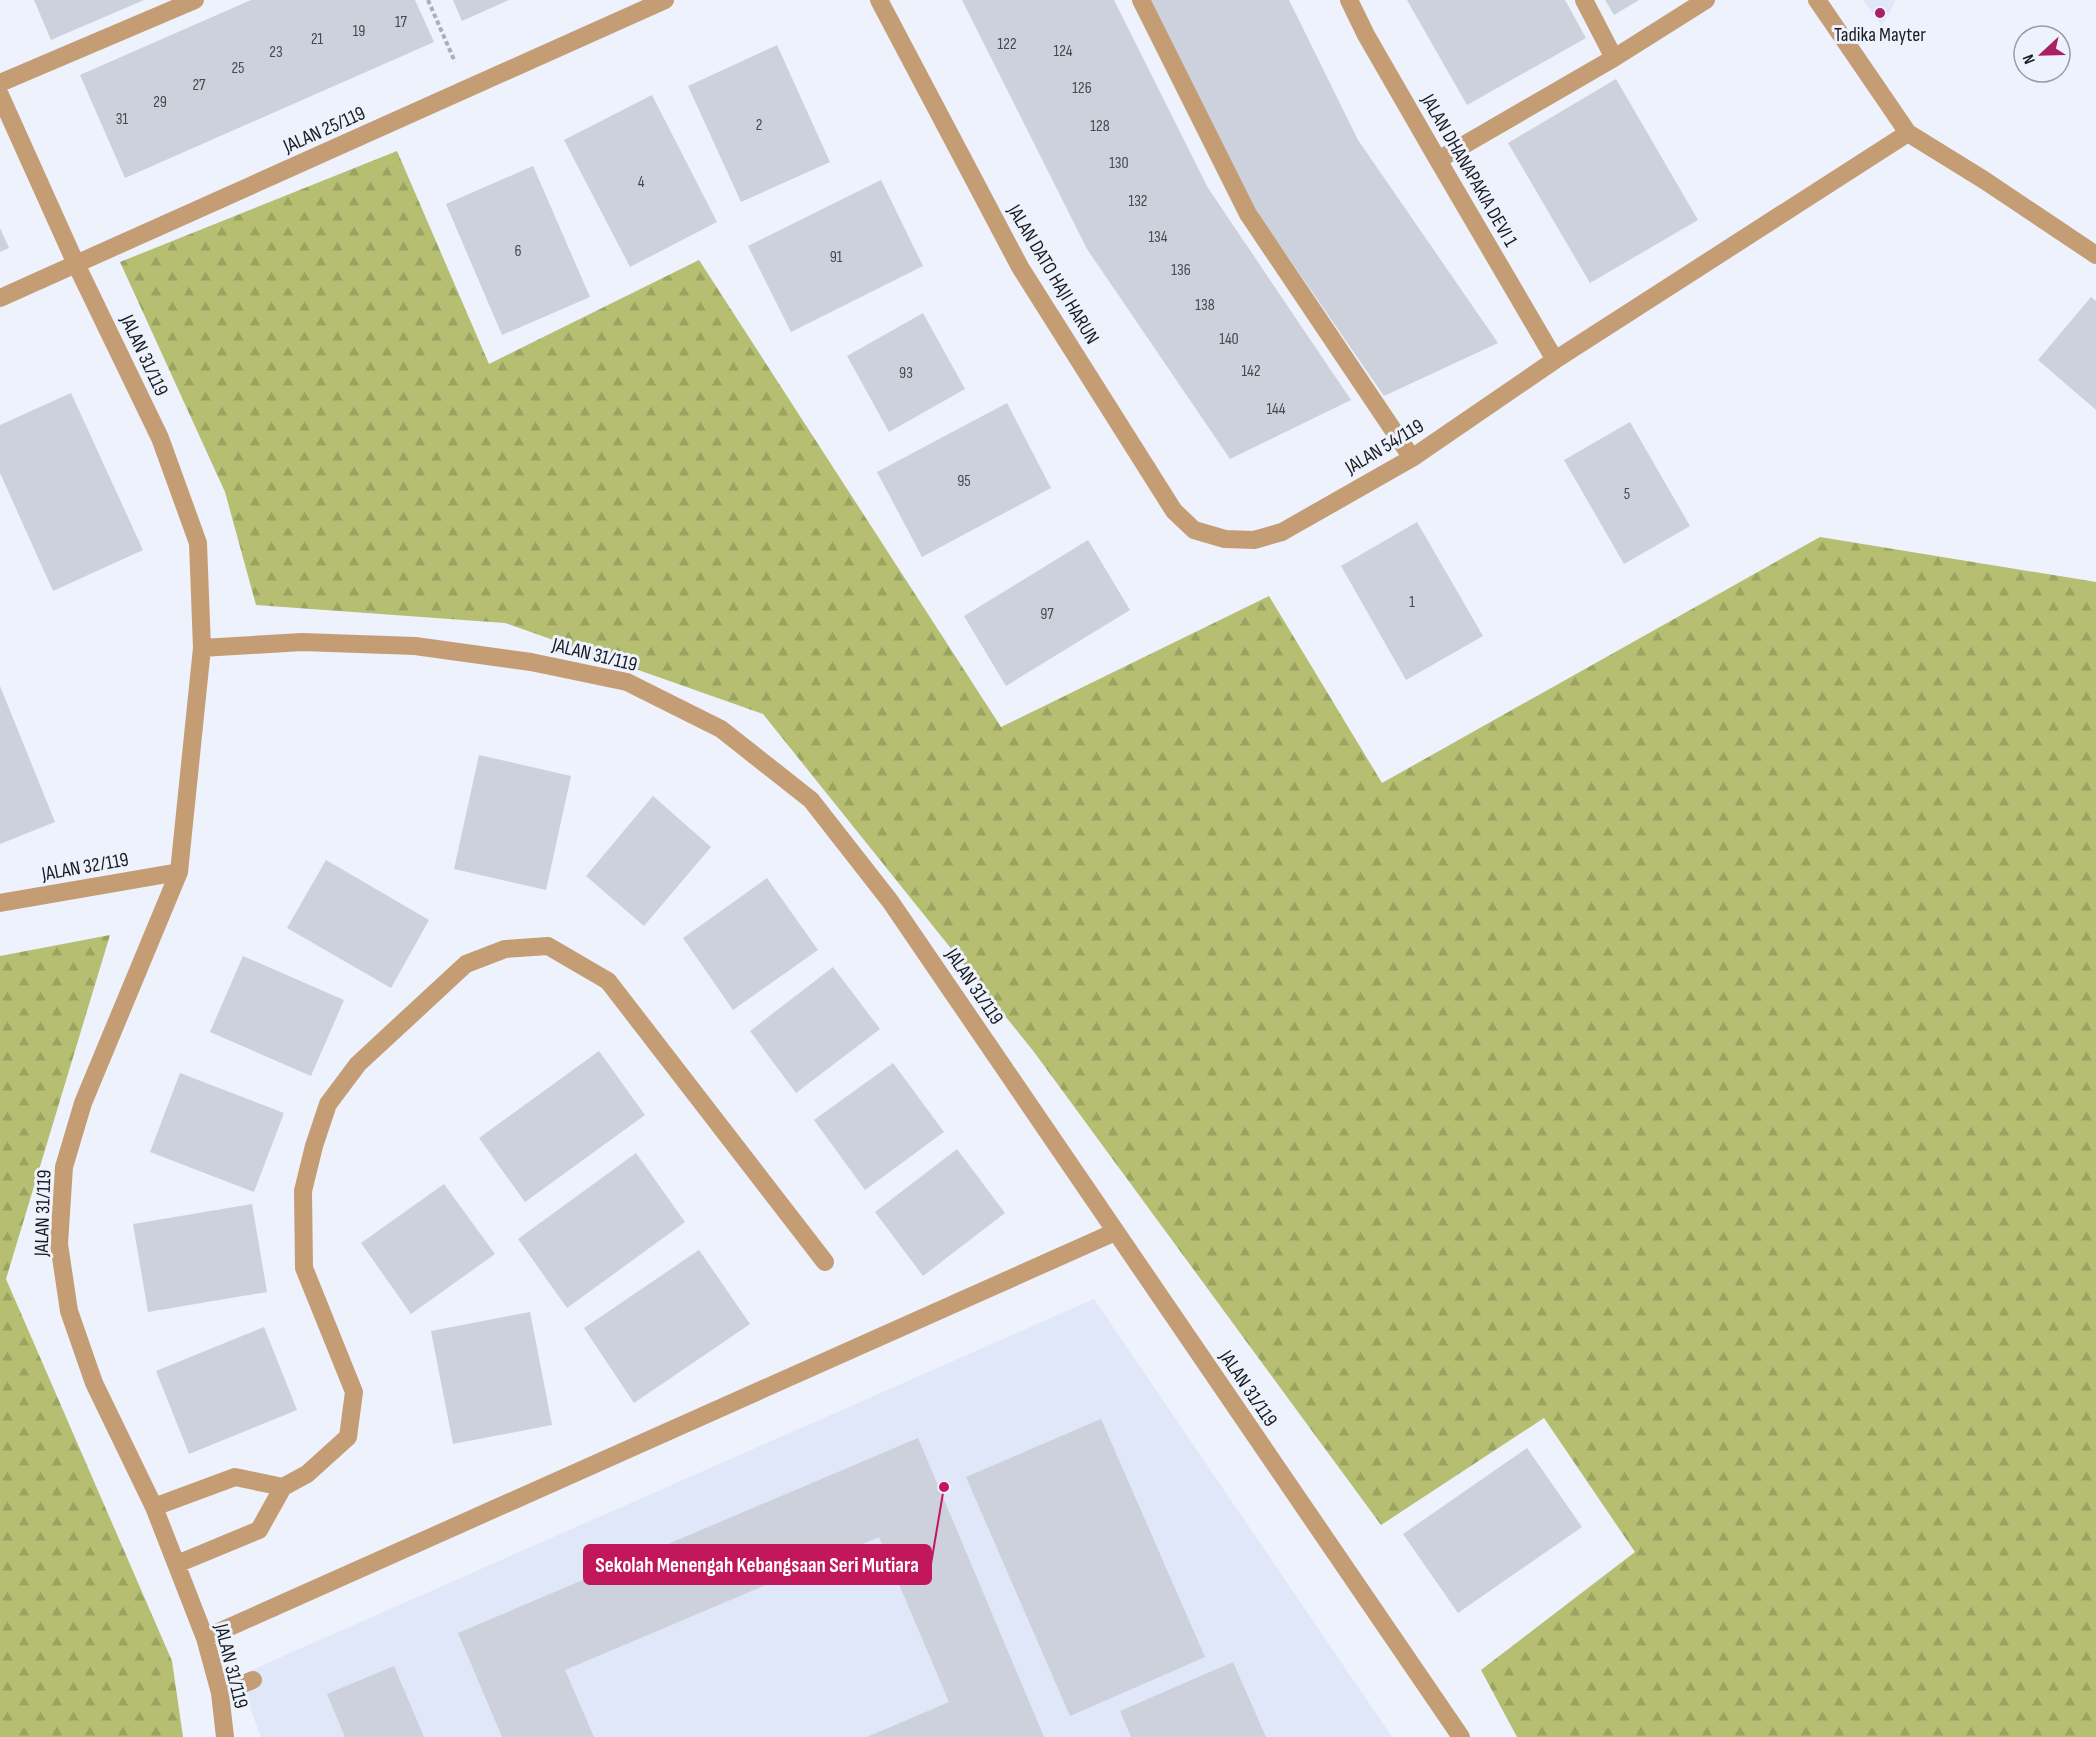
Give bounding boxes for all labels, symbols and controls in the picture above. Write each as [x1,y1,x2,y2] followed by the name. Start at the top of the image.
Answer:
[1873,6,1887,20] marker: Tadika Mayter
[395,13,408,32] house number: 17
[353,22,365,41] house number: 19
[1834,23,1926,47] place label: Tadika Mayter
[2012,24,2072,84] north arrow
[311,30,324,49] house number: 21
[998,35,1016,54] house number: 122
[1054,42,1073,61] house number: 124
[269,43,283,62] house number: 23
[2019,52,2040,67] text: N
[231,59,245,78] house number: 25
[192,76,206,95] house number: 27
[1072,79,1092,98] house number: 126
[1415,89,1523,251] street label: JALAN DHANAPAKIA DEVI 1
[153,93,167,112] house number: 29
[279,101,369,159] street label: JALAN 25/119
[116,110,129,129] house number: 31
[756,116,762,135] house number: 2
[1090,117,1110,136] house number: 128
[1109,154,1129,173] house number: 130
[638,173,645,192] house number: 4
[1129,192,1147,211] house number: 132
[1002,200,1104,349] street label: JALAN DATO HAJI HARUN
[1148,228,1168,247] house number: 134
[514,242,522,261] house number: 6
[830,248,843,267] house number: 91
[1171,261,1191,280] house number: 136
[1195,296,1215,315] house number: 138
[114,310,173,400] street label: JALAN 31/119
[1219,330,1239,349] house number: 140
[1242,362,1260,381] house number: 142
[899,364,913,383] house number: 93
[1266,400,1286,419] house number: 144
[1340,414,1428,480] street label: JALAN 54/119
[957,472,971,491] house number: 95
[1624,485,1630,504] house number: 5
[1409,593,1415,612] house number: 1
[1040,605,1054,624] house number: 97
[549,633,640,677] street label: JALAN 31/119
[39,848,131,887] street label: JALAN 32/119
[939,943,1008,1029] street label: JALAN 31/119
[29,1169,57,1258] street label: JALAN 31/119
[1213,1345,1282,1431] street label: JALAN 31/119
[584,1545,931,1584] callout: Sekolah Menengah Kebangsaan Seri Mutiara
[595,1553,919,1578] text: Sekolah Menengah Kebangsaan Seri Mutiara
[209,1620,253,1711] street label: JALAN 31/119

